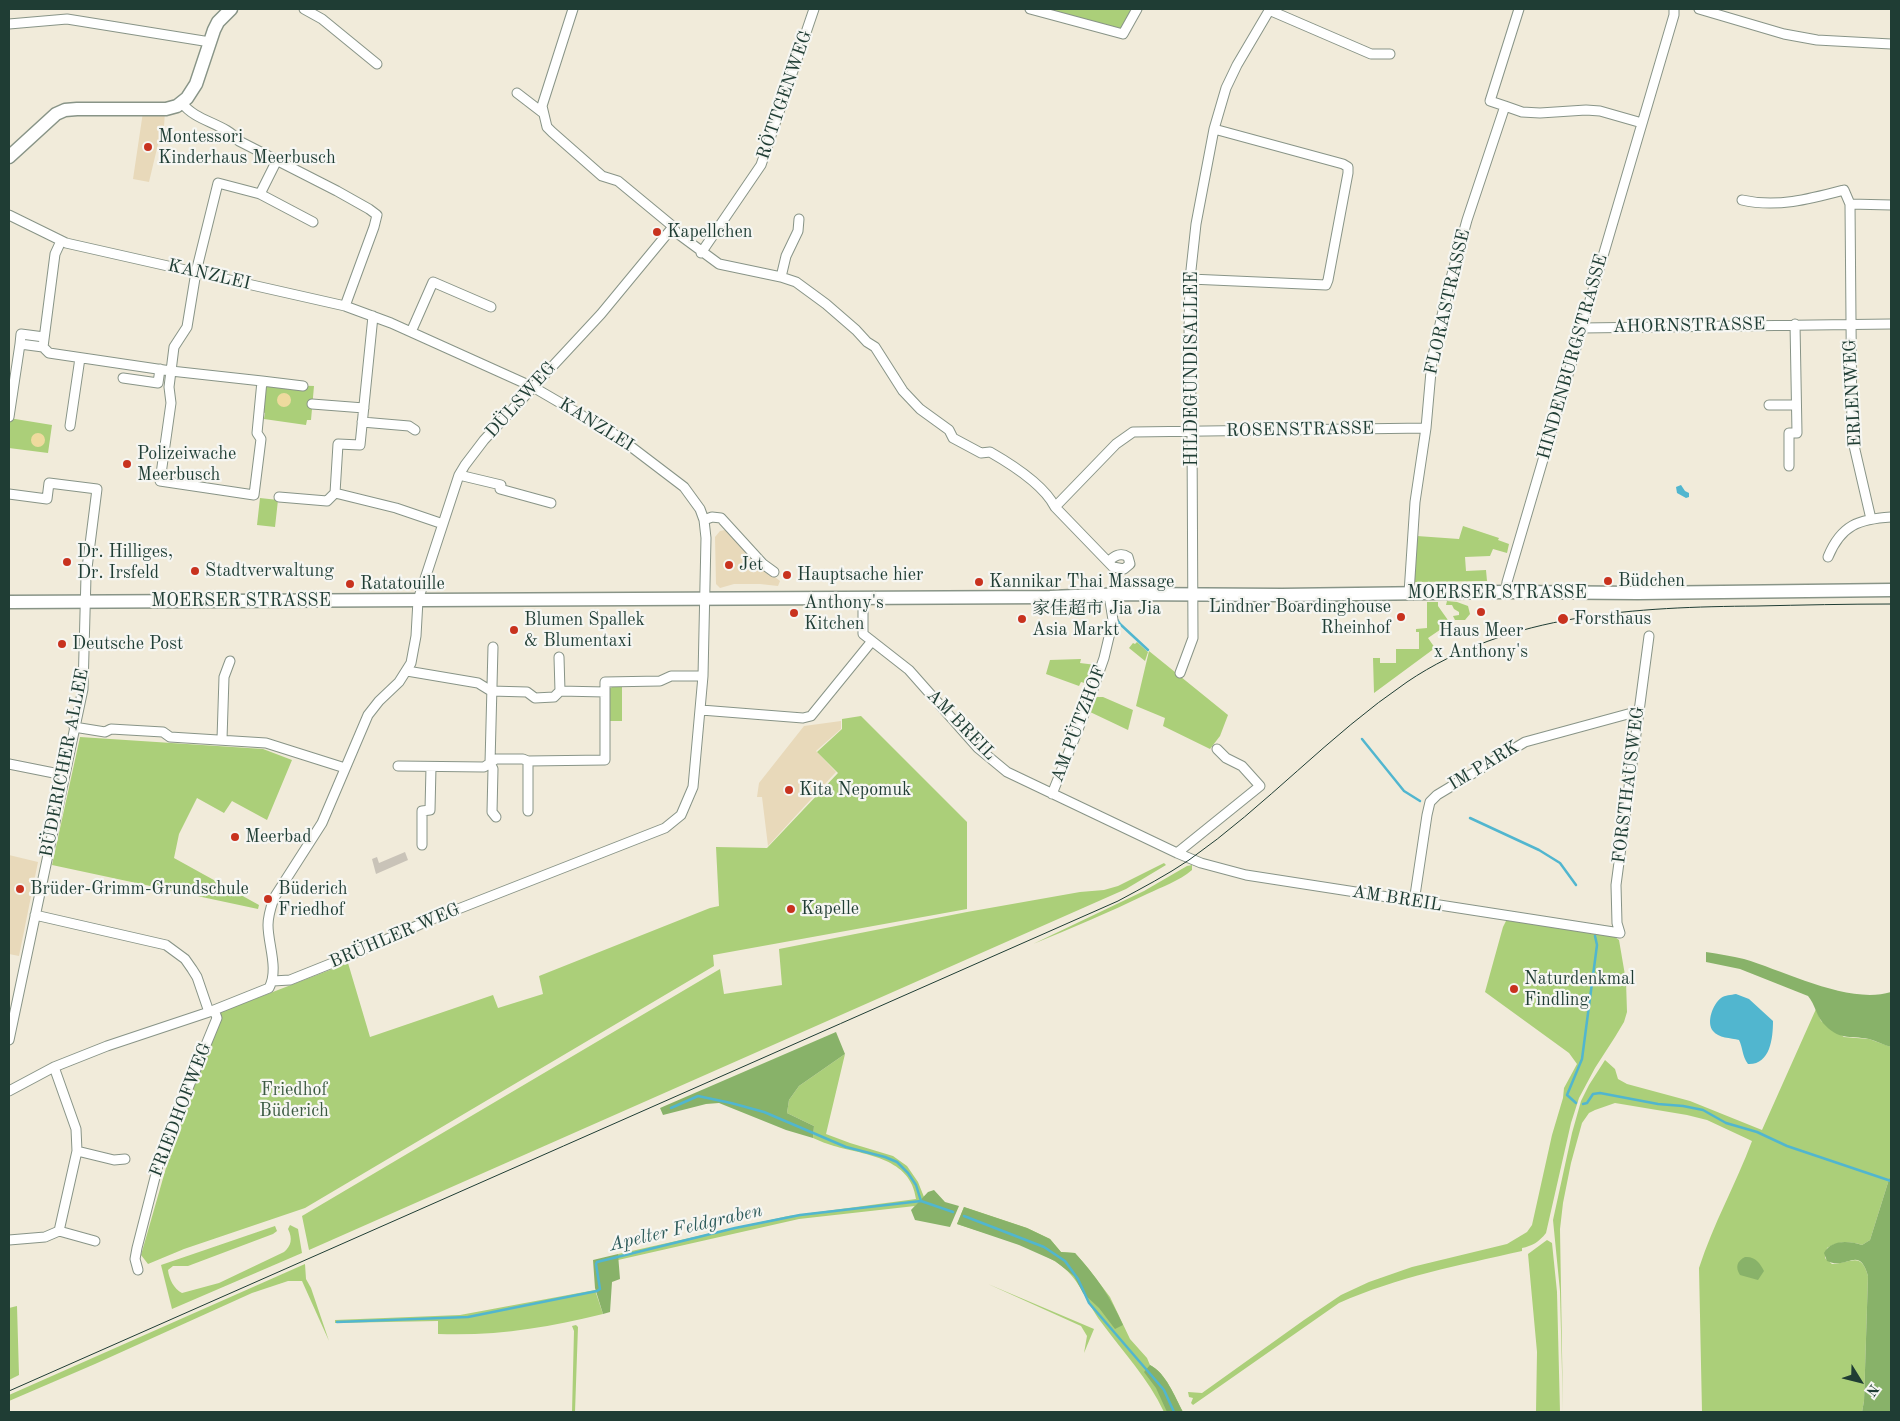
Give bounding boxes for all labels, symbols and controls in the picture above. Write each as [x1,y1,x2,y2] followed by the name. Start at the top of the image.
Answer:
[753,28,817,162] street label: RÖTTGENWEG
[158,126,336,168] place label: Montessori Kinderhaus Meerbusch
[142,141,154,153] marker: Montessori Kinderhaus Meerbusch
[667,221,752,243] place label: Kapellchen
[651,226,663,238] marker: Kapellchen
[1421,227,1475,377] street label: FLORASTRASSE
[1533,252,1613,462] street label: HINDENBURGSTRASSE
[165,255,253,295] street label: KANZLEI
[1181,271,1203,467] street label: HILDEGUNDISALLEE
[1612,314,1766,338] street label: AHORNSTRASSE
[1839,338,1867,448] street label: ERLENWEG
[481,357,561,443] street label: DÜLSWEG
[554,393,638,457] street label: KANZLEI
[1226,418,1374,442] street label: ROSENSTRASSE
[137,443,236,486] place label: Polizeiwache Meerbusch
[121,458,133,470] marker: Polizeiwache Meerbusch
[77,541,173,584] place label: Dr. Hilliges, Dr. Irsfeld
[739,554,763,576] place label: Jet
[61,556,73,568] marker: Dr. Hilliges, Dr. Irsfeld
[723,559,735,571] marker: Jet
[205,560,334,582] place label: Stadtverwaltung
[797,564,923,586] place label: Hauptsache hier
[189,565,201,577] marker: Stadtverwaltung
[781,569,793,581] marker: Hauptsache hier
[1618,570,1685,592] place label: Büdchen
[989,571,1174,593] place label: Kannikar Thai Massage
[360,573,445,595] place label: Ratatouille
[1602,575,1614,587] marker: Büdchen
[973,576,985,588] marker: Kannikar Thai Massage
[344,578,356,590] marker: Ratatouille
[1407,582,1587,604] street label: MOERSER STRASSE
[151,590,331,612] street label: MOERSER STRASSE
[804,592,884,634] place label: Anthony's Kitchen
[1209,596,1391,638] place label: Lindner Boardinghouse Rheinhof
[1032,598,1161,640] place label: 家佳超市 Jia Jia Asia Markt
[1475,606,1487,618] marker: Haus Meer x Anthony's
[788,607,800,619] marker: Anthony's Kitchen
[1574,608,1651,630] place label: Forsthaus
[524,609,645,652] place label: Blumen Spallek & Blumentaxi
[1395,611,1407,623] marker: Lindner Boardinghouse Rheinhof
[1556,612,1570,626] marker: Forsthaus
[1016,613,1028,625] marker: 家佳超市 Jia Jia Asia Markt
[1434,620,1528,662] place label: Haus Meer x Anthony's
[508,624,520,636] marker: Blumen Spallek & Blumentaxi
[72,633,183,655] place label: Deutsche Post
[56,638,68,650] marker: Deutsche Post
[1047,663,1111,785] street label: AM PÜTZHOF
[36,667,94,859] street label: BÜDERICHER ALLEE
[922,685,1000,765] street label: AM BREIL
[1609,705,1649,865] street label: FORSTHAUSWEG
[1445,737,1523,795] street label: IM PARK
[799,779,911,801] place label: Kita Nepomuk
[783,784,795,796] marker: Kita Nepomuk
[245,826,312,848] place label: Meerbad
[229,831,241,843] marker: Meerbad
[30,878,249,900] place label: Brüder-Grimm-Grundschule
[278,878,348,921] place label: Büderich Friedhof
[1350,881,1444,917] street label: AM BREIL
[14,883,26,895] marker: Brüder-Grimm-Grundschule
[262,893,274,905] marker: Büderich Friedhof
[801,898,859,920] place label: Kapelle
[326,899,464,973] street label: BRÜHLER WEG
[785,903,797,915] marker: Kapelle
[1524,968,1635,1011] place label: Naturdenkmal Findling
[1508,983,1520,995] marker: Naturdenkmal Findling
[145,1040,217,1180] street label: FRIEDHOFWEG
[259,1079,329,1122] park label: Friedhof Büderich
[607,1199,765,1257] water label: Apelter Feldgraben
[1835,1356,1885,1406] north arrow
[1863,1381,1881,1398] text: N

